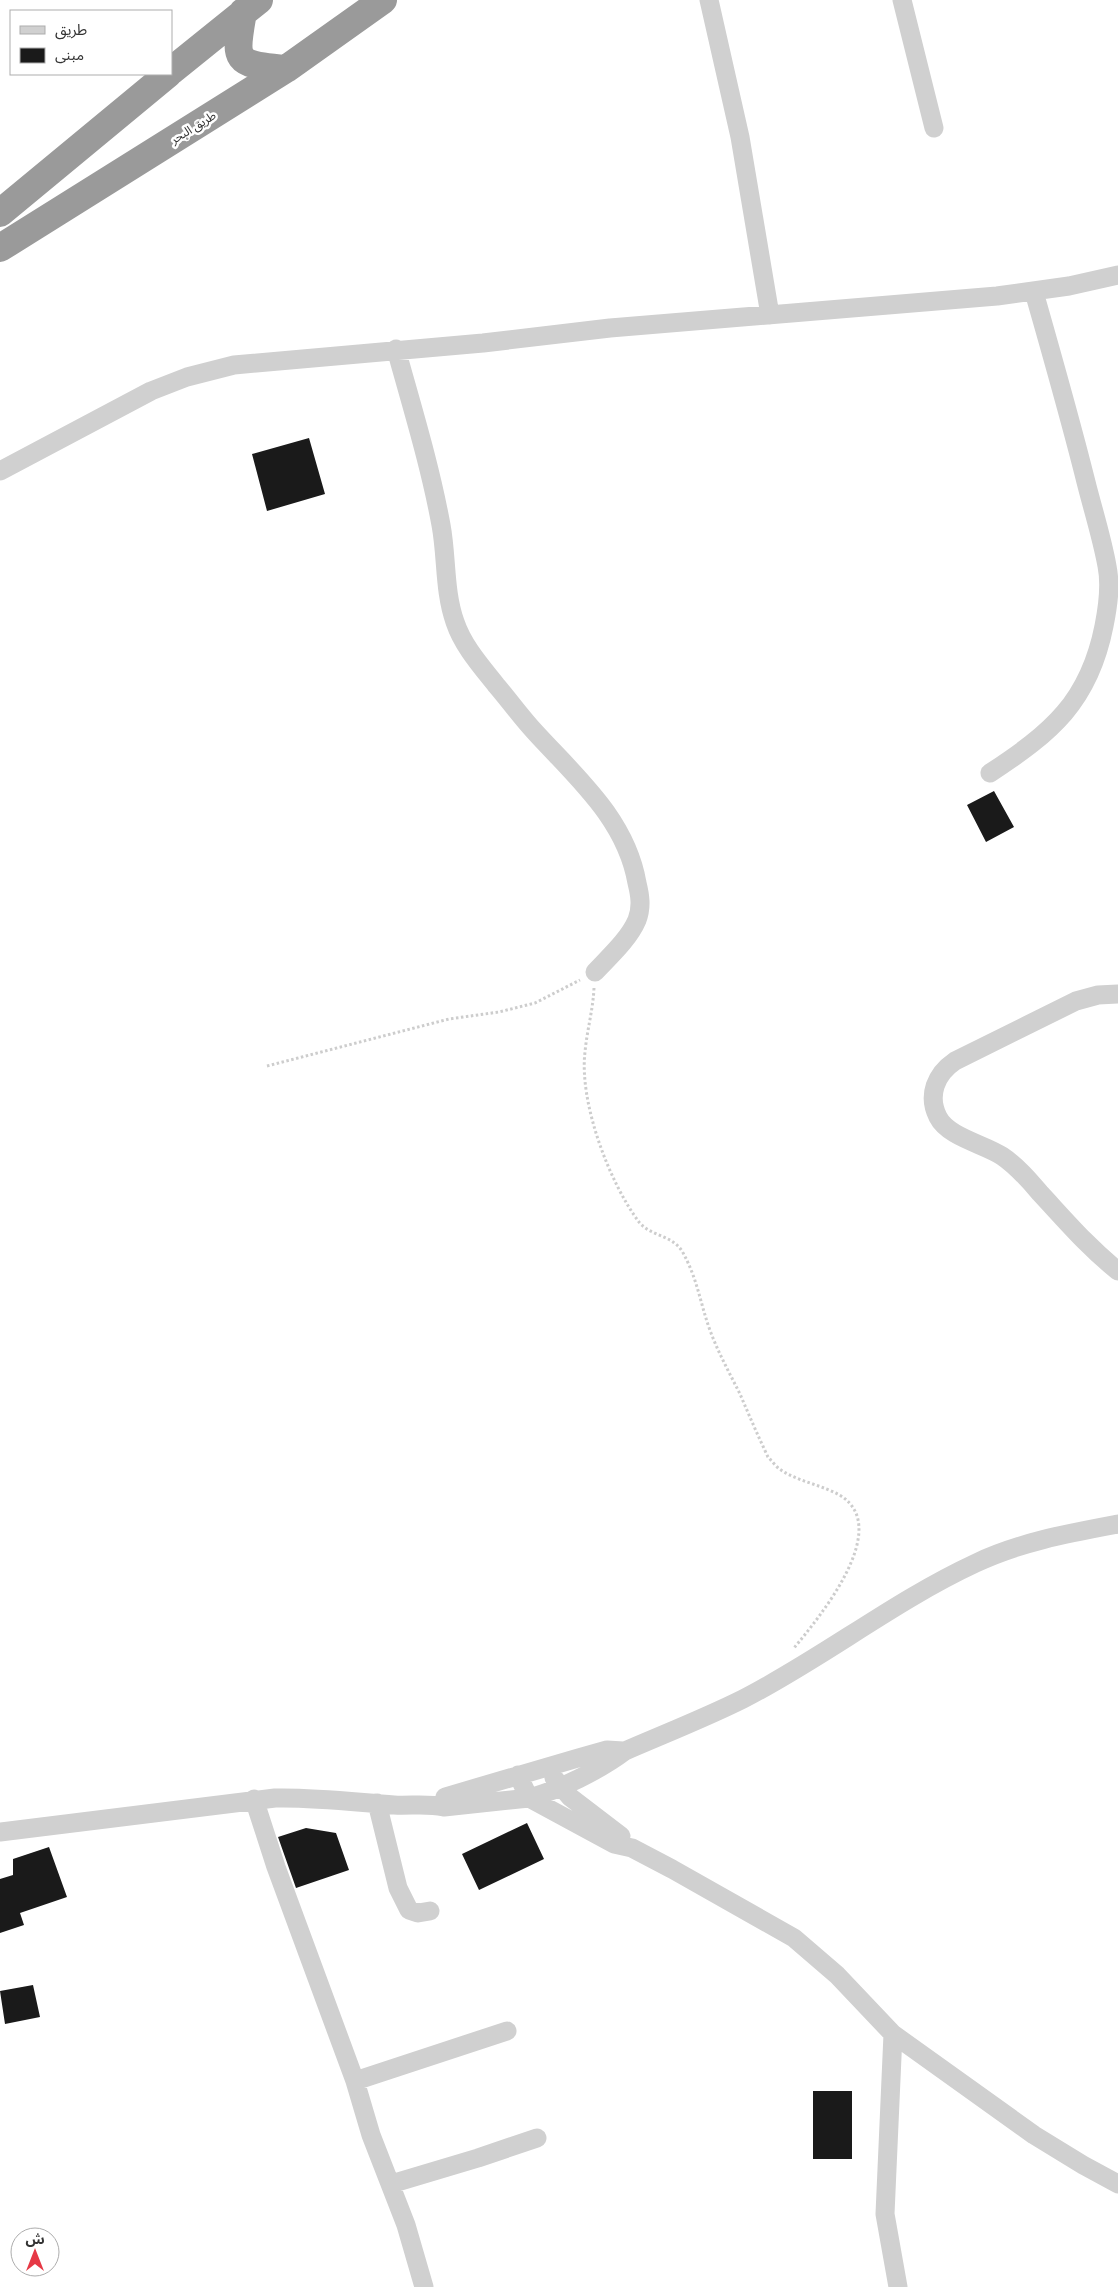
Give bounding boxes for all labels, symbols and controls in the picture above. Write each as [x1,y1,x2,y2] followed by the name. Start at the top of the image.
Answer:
[10,10,172,75] legend
[55,20,87,40] text: طريق
[55,45,84,64] text: مبنى
[167,107,219,148] street label: طريق البحر
[10,2227,60,2277] north arrow
[25,2230,45,2248] text: ش

